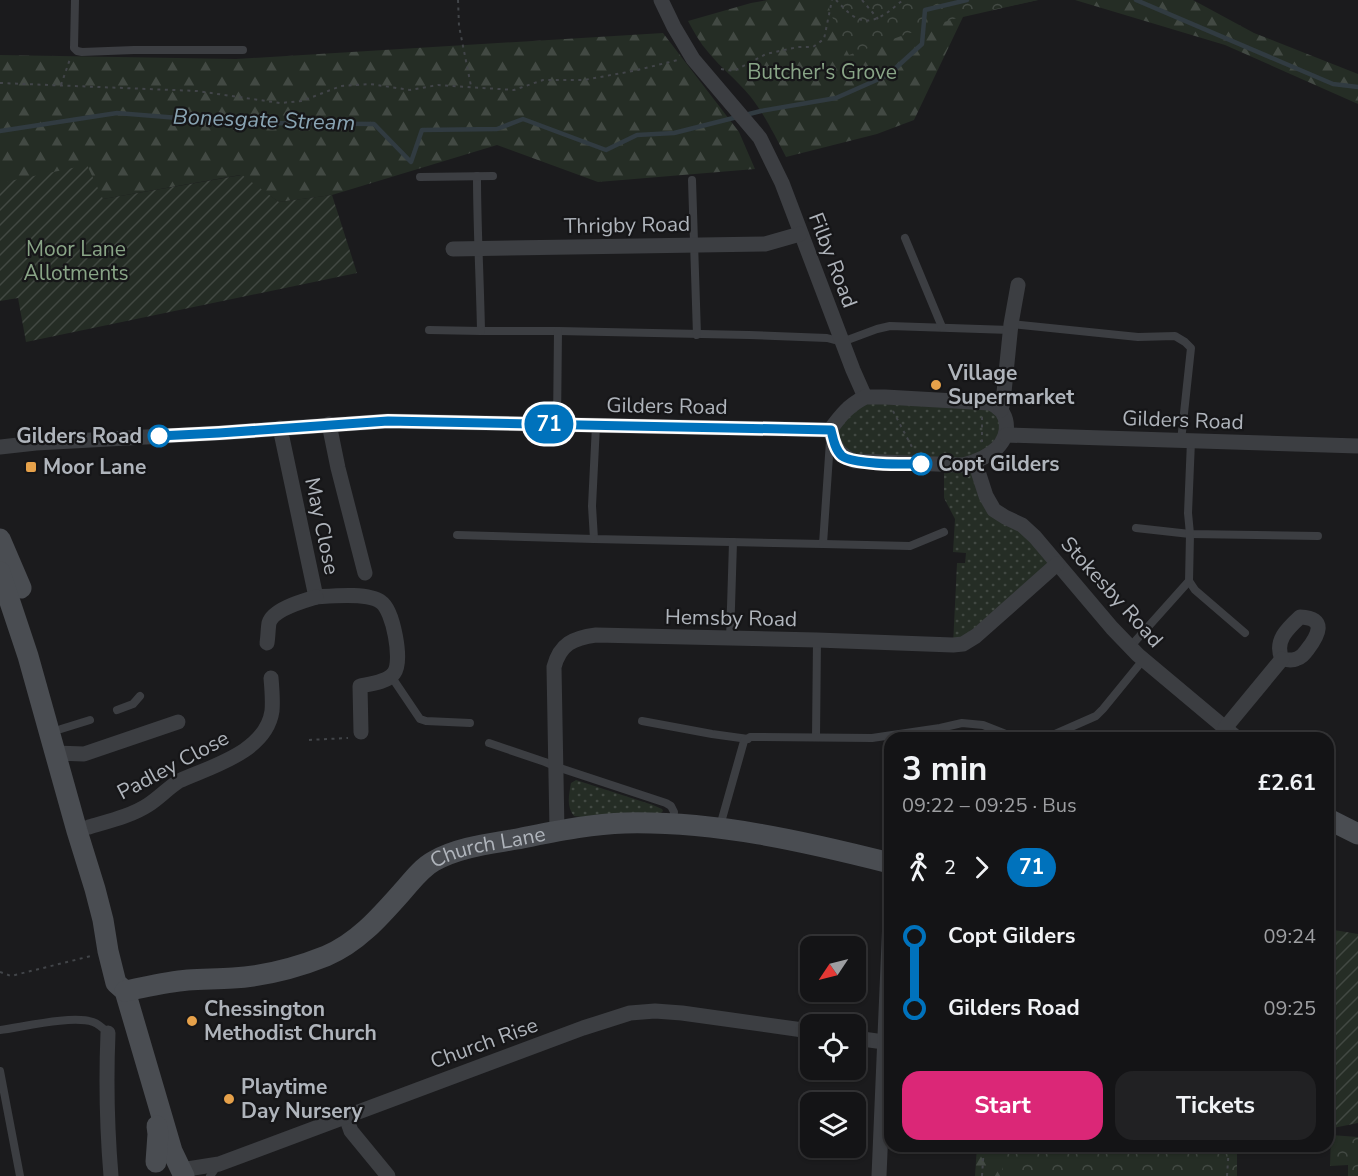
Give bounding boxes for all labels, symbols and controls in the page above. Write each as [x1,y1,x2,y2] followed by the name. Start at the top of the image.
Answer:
[747,58,897,86] park label: Butcher's Grove
[172,102,356,138] water label: Bonesgate Stream
[802,208,864,312] street label: Filby Road
[564,210,690,240] street label: Thrigby Road
[23,235,129,287] park label: Moor Lane Allotments
[947,359,1075,411] place label: Village Supermarket
[929,378,943,392] marker: Village Supermarket
[606,391,728,421] street label: Gilders Road
[522,404,576,444] line badge: 71
[1122,404,1244,436] street label: Gilders Road
[536,410,562,438] text: 71
[16,422,142,450] place label: Gilders Road
[148,425,170,447] marker: Gilders Road
[938,450,1060,478] place label: Copt Gilders
[43,453,146,481] place label: Moor Lane
[910,453,932,475] marker: Copt Gilders
[24,460,38,474] marker: Moor Lane
[298,475,346,577] street label: May Close
[1055,530,1169,654] street label: Stokesby Road
[665,603,797,633] street label: Hemsby Road
[112,724,234,806] street label: Padley Close
[902,747,987,792] text: 3 min
[1258,768,1316,798] text: £2.61
[902,792,1077,819] text: 09:22 – 09:25 · Bus
[425,820,548,875] street label: Church Lane
[902,851,935,884] icon: walk
[965,851,998,884] icon: forward
[1019,853,1044,881] text: 71
[944,854,956,881] text: 2
[948,921,1075,951] text: Copt Gilders
[1263,923,1316,950] text: 09:24
[800,936,866,1002] north arrow
[800,936,866,1158] map controls
[948,993,1080,1023] text: Gilders Road
[204,995,377,1047] place label: Chessington Methodist Church
[1263,995,1316,1022] text: 09:25
[426,1011,542,1075] street label: Church Rise
[185,1014,199,1028] marker: Chessington Methodist Church
[800,1014,866,1080] button: locate
[902,1071,1103,1140] button: Start
[1115,1071,1316,1140] button: Tickets
[241,1073,364,1125] place label: Playtime Day Nursery
[222,1092,236,1106] marker: Playtime Day Nursery
[800,1092,866,1158] button: layers

